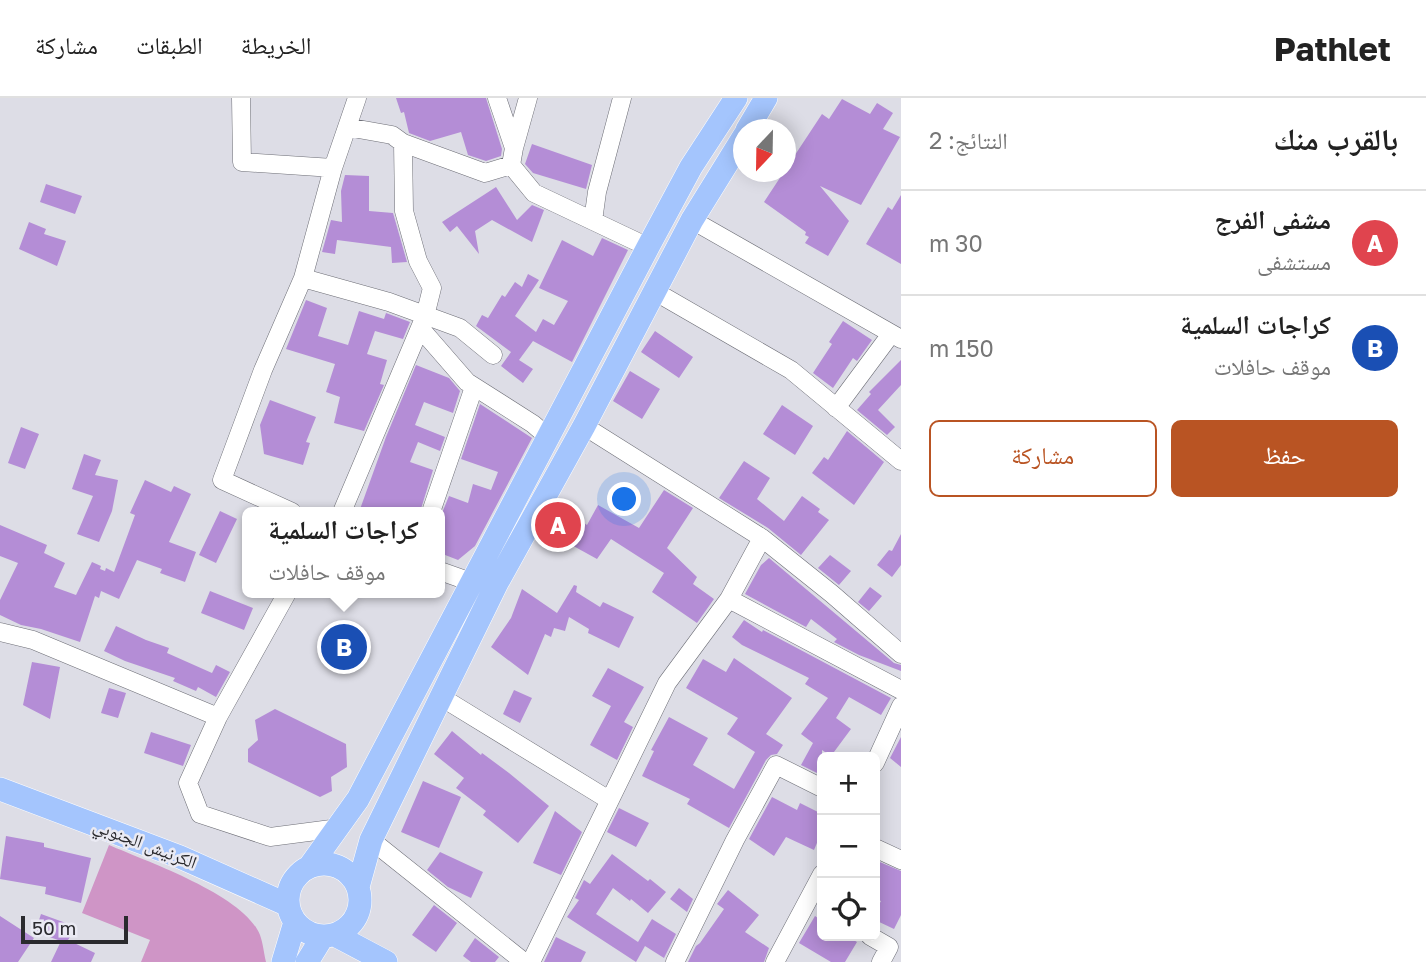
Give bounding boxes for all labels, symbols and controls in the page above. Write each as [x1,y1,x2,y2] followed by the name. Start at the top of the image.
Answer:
[1274,29,1391,68] text: Pathlet
[35,30,98,59] text: مشاركة
[136,30,203,59] text: الطبقات
[241,30,311,59] text: الخريطة
[733,119,796,182] north arrow
[1273,121,1398,157] text: بالقرب منك
[929,126,1008,154] text: النتائج: 2
[1214,204,1331,235] text: مشفى الفرج
[929,229,983,257] text: 30 m
[1367,229,1383,257] text: A
[1257,247,1331,275] text: مستشفى
[1180,309,1331,340] text: كراجات السلمية
[929,334,994,362] text: 150 m
[1367,334,1383,362] text: B
[1214,352,1331,380] text: موقف حافلات
[929,420,1157,497] button: مشاركة
[1171,420,1398,497] button: حفظ
[607,482,641,516] your location
[535,499,581,551] pin: A
[242,507,445,598] popup
[268,514,419,545] text: كراجات السلمية
[268,557,385,585] text: موقف حافلات
[321,621,367,673] pin: B
[817,752,880,941] map controls
[817,752,880,815] button: +
[89,813,200,877] street label: الكرنيش الجنوبي
[817,815,880,878] button: −
[817,878,880,941] button: locate
[21,913,128,945] scale bar
[32,916,76,939] text: 50 m

